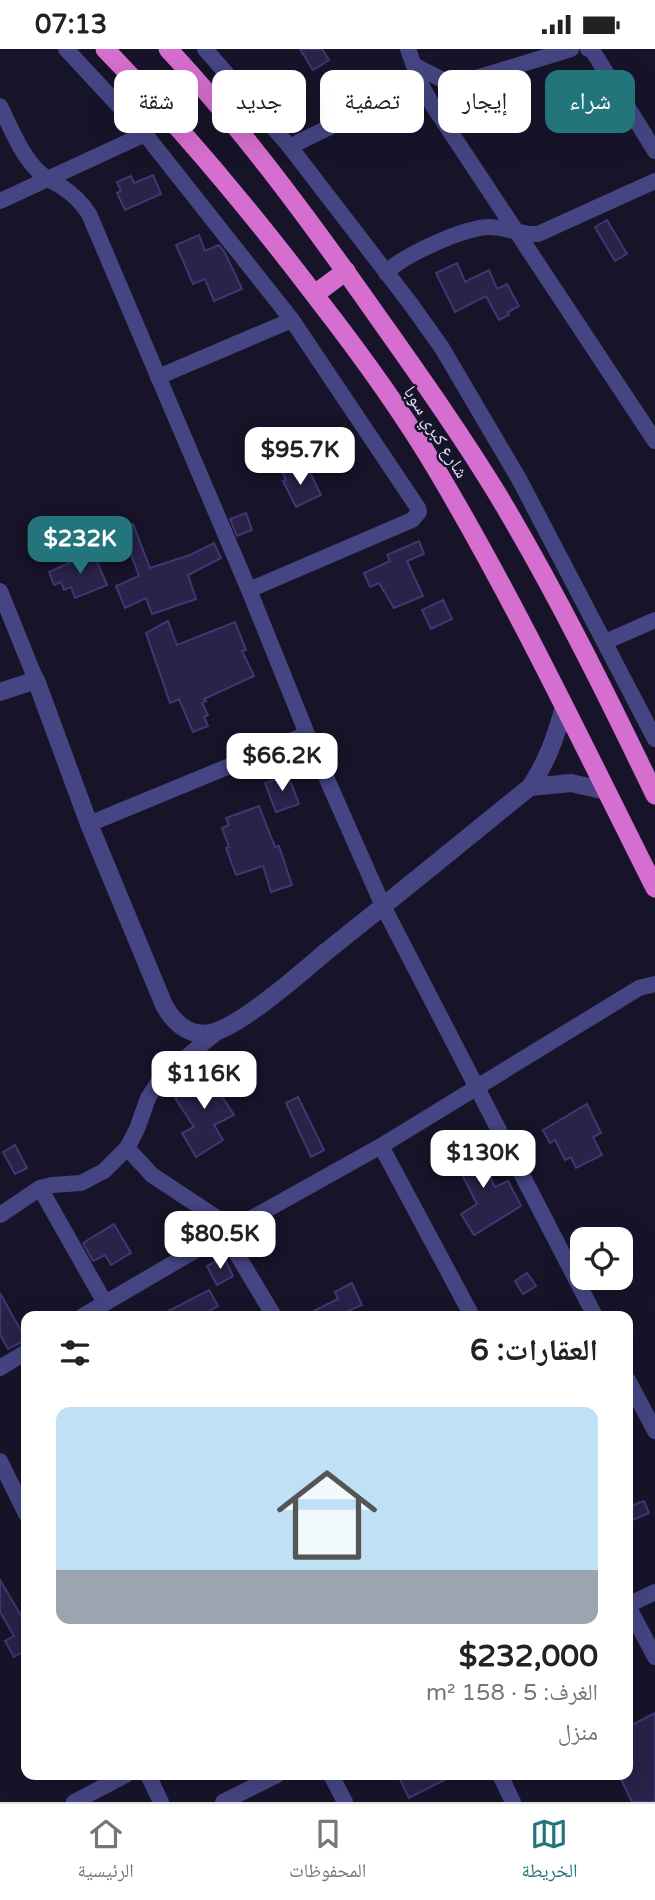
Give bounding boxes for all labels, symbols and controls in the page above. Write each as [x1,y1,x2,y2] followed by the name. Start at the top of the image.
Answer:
[35,9,107,40] text: 07:13
[114,70,198,133] chip: شقة
[212,70,306,133] chip: جديد
[320,70,424,133] chip: تصفية
[438,70,531,133] chip: إيجار
[545,70,635,133] chip: شراء
[396,382,473,484] street label: شارع كبري سوبا
[243,427,357,487] pin: $95.7K
[261,436,339,464] text: $95.7K
[31,517,129,576] pin: $232K
[44,525,116,553] text: $232K
[225,733,339,793] pin: $66.2K
[243,742,321,770] text: $66.2K
[155,1051,253,1111] pin: $116K
[168,1060,240,1088] text: $116K
[434,1131,532,1190] pin: $130K
[447,1139,519,1167] text: $130K
[163,1211,277,1271] pin: $80.5K
[181,1220,259,1248] text: $80.5K
[570,1227,633,1290] map controls
[570,1227,633,1290] button: locate
[470,1332,598,1369] text: العقارات: 6
[56,1334,94,1372] icon: filters
[264,1452,390,1578] icon: home
[459,1638,598,1675] text: $232,000
[426,1679,598,1707] text: الغرف: 5 · 158 m²
[558,1719,598,1747] text: منزل
[78,1815,134,1889] tab: الرئيسية
[289,1815,366,1889] tab: المحفوظات
[522,1815,577,1889] tab: الخريطة

